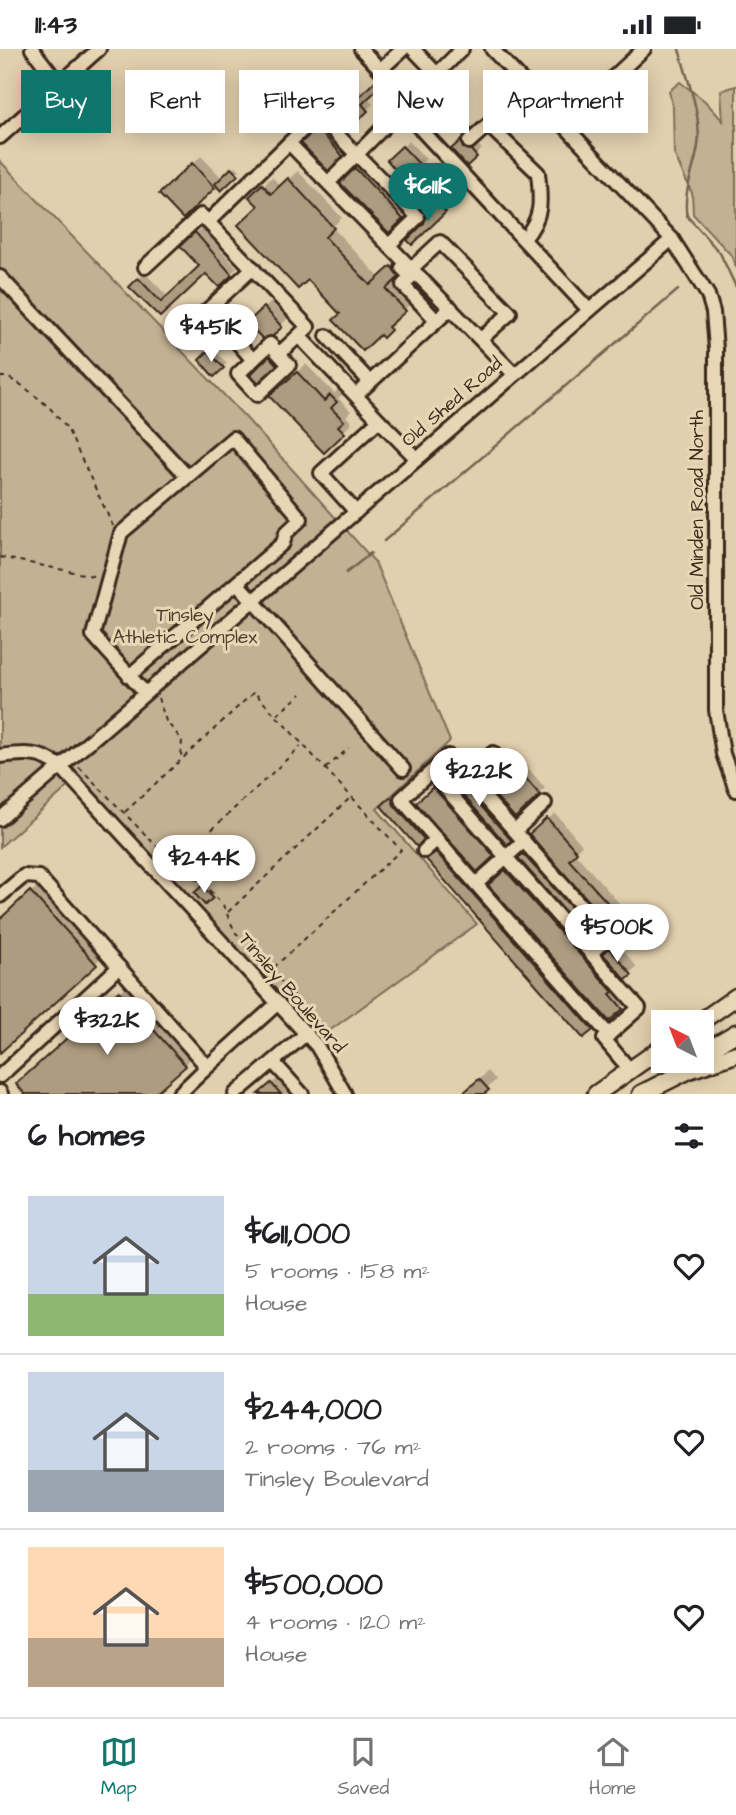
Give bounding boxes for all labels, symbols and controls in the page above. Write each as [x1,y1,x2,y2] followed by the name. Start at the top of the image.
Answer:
[35,7,77,43] text: 11:43
[21,70,111,133] chip: Buy
[125,70,225,133] chip: Rent
[239,70,359,133] chip: Filters
[373,70,469,133] chip: New
[483,70,648,133] chip: Apartment
[379,163,477,223] pin: $611K
[404,170,452,202] text: $611K
[162,305,260,364] pin: $451K
[180,311,242,343] text: $451K
[396,350,509,454] street label: Old Shed Road
[684,410,711,610] street label: Old Minden Road North
[113,602,257,651] park label: Tinsley Athletic Complex
[430,749,528,808] pin: $222K
[446,755,512,787] text: $222K
[155,835,253,895] pin: $244K
[168,842,240,874] text: $244K
[568,905,666,964] pin: $500K
[581,911,653,943] text: $500K
[231,927,352,1060] street label: Tinsley Boulevard
[58,997,156,1057] pin: $322K
[75,1004,139,1036] text: $322K
[651,1010,714,1073] north arrow
[651,1010,714,1073] map controls
[28,1115,145,1157] text: 6 homes
[670,1117,708,1155] icon: filters
[245,1213,350,1255] text: $611,000
[84,1224,168,1308] icon: home
[670,1247,708,1285] icon: heart
[245,1255,430,1287] text: 5 rooms · 158 m²
[245,1287,308,1319] text: House
[245,1389,382,1431] text: $244,000
[84,1400,168,1484] icon: home
[670,1423,708,1461] icon: heart
[245,1431,421,1463] text: 2 rooms · 76 m²
[245,1463,429,1495] text: Tinsley Boulevard
[245,1564,383,1606] text: $500,000
[84,1575,168,1659] icon: home
[670,1598,708,1636] icon: heart
[245,1606,426,1638] text: 4 rooms · 120 m²
[245,1638,308,1670] text: House
[100,1733,138,1802] tab: Map
[337,1733,389,1802] tab: Saved
[589,1733,636,1802] tab: Home

